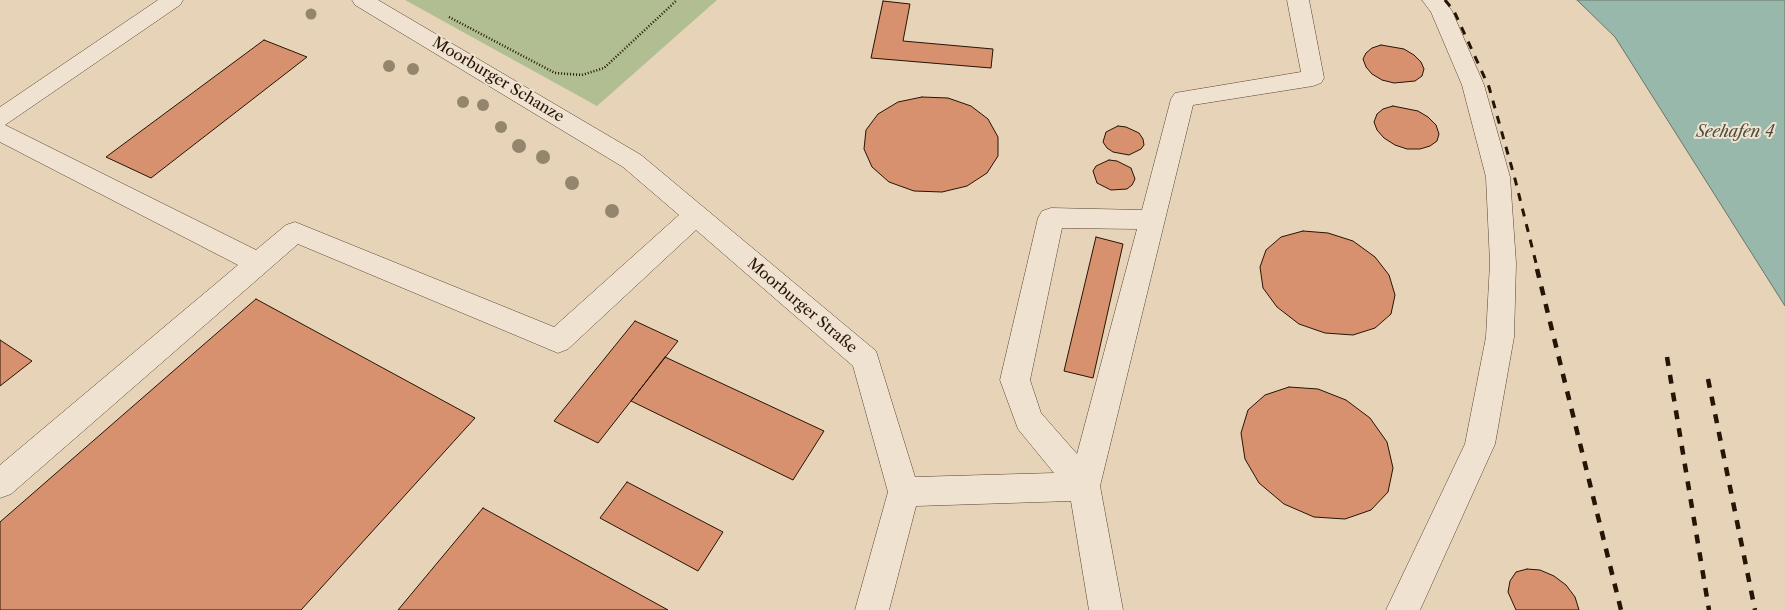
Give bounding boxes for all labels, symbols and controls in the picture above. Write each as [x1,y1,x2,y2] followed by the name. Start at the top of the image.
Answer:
[429,34,567,126] street label: Moorburger Schanze
[1696,122,1774,142] water label: Seehafen 4
[743,255,861,357] street label: Moorburger Straße

